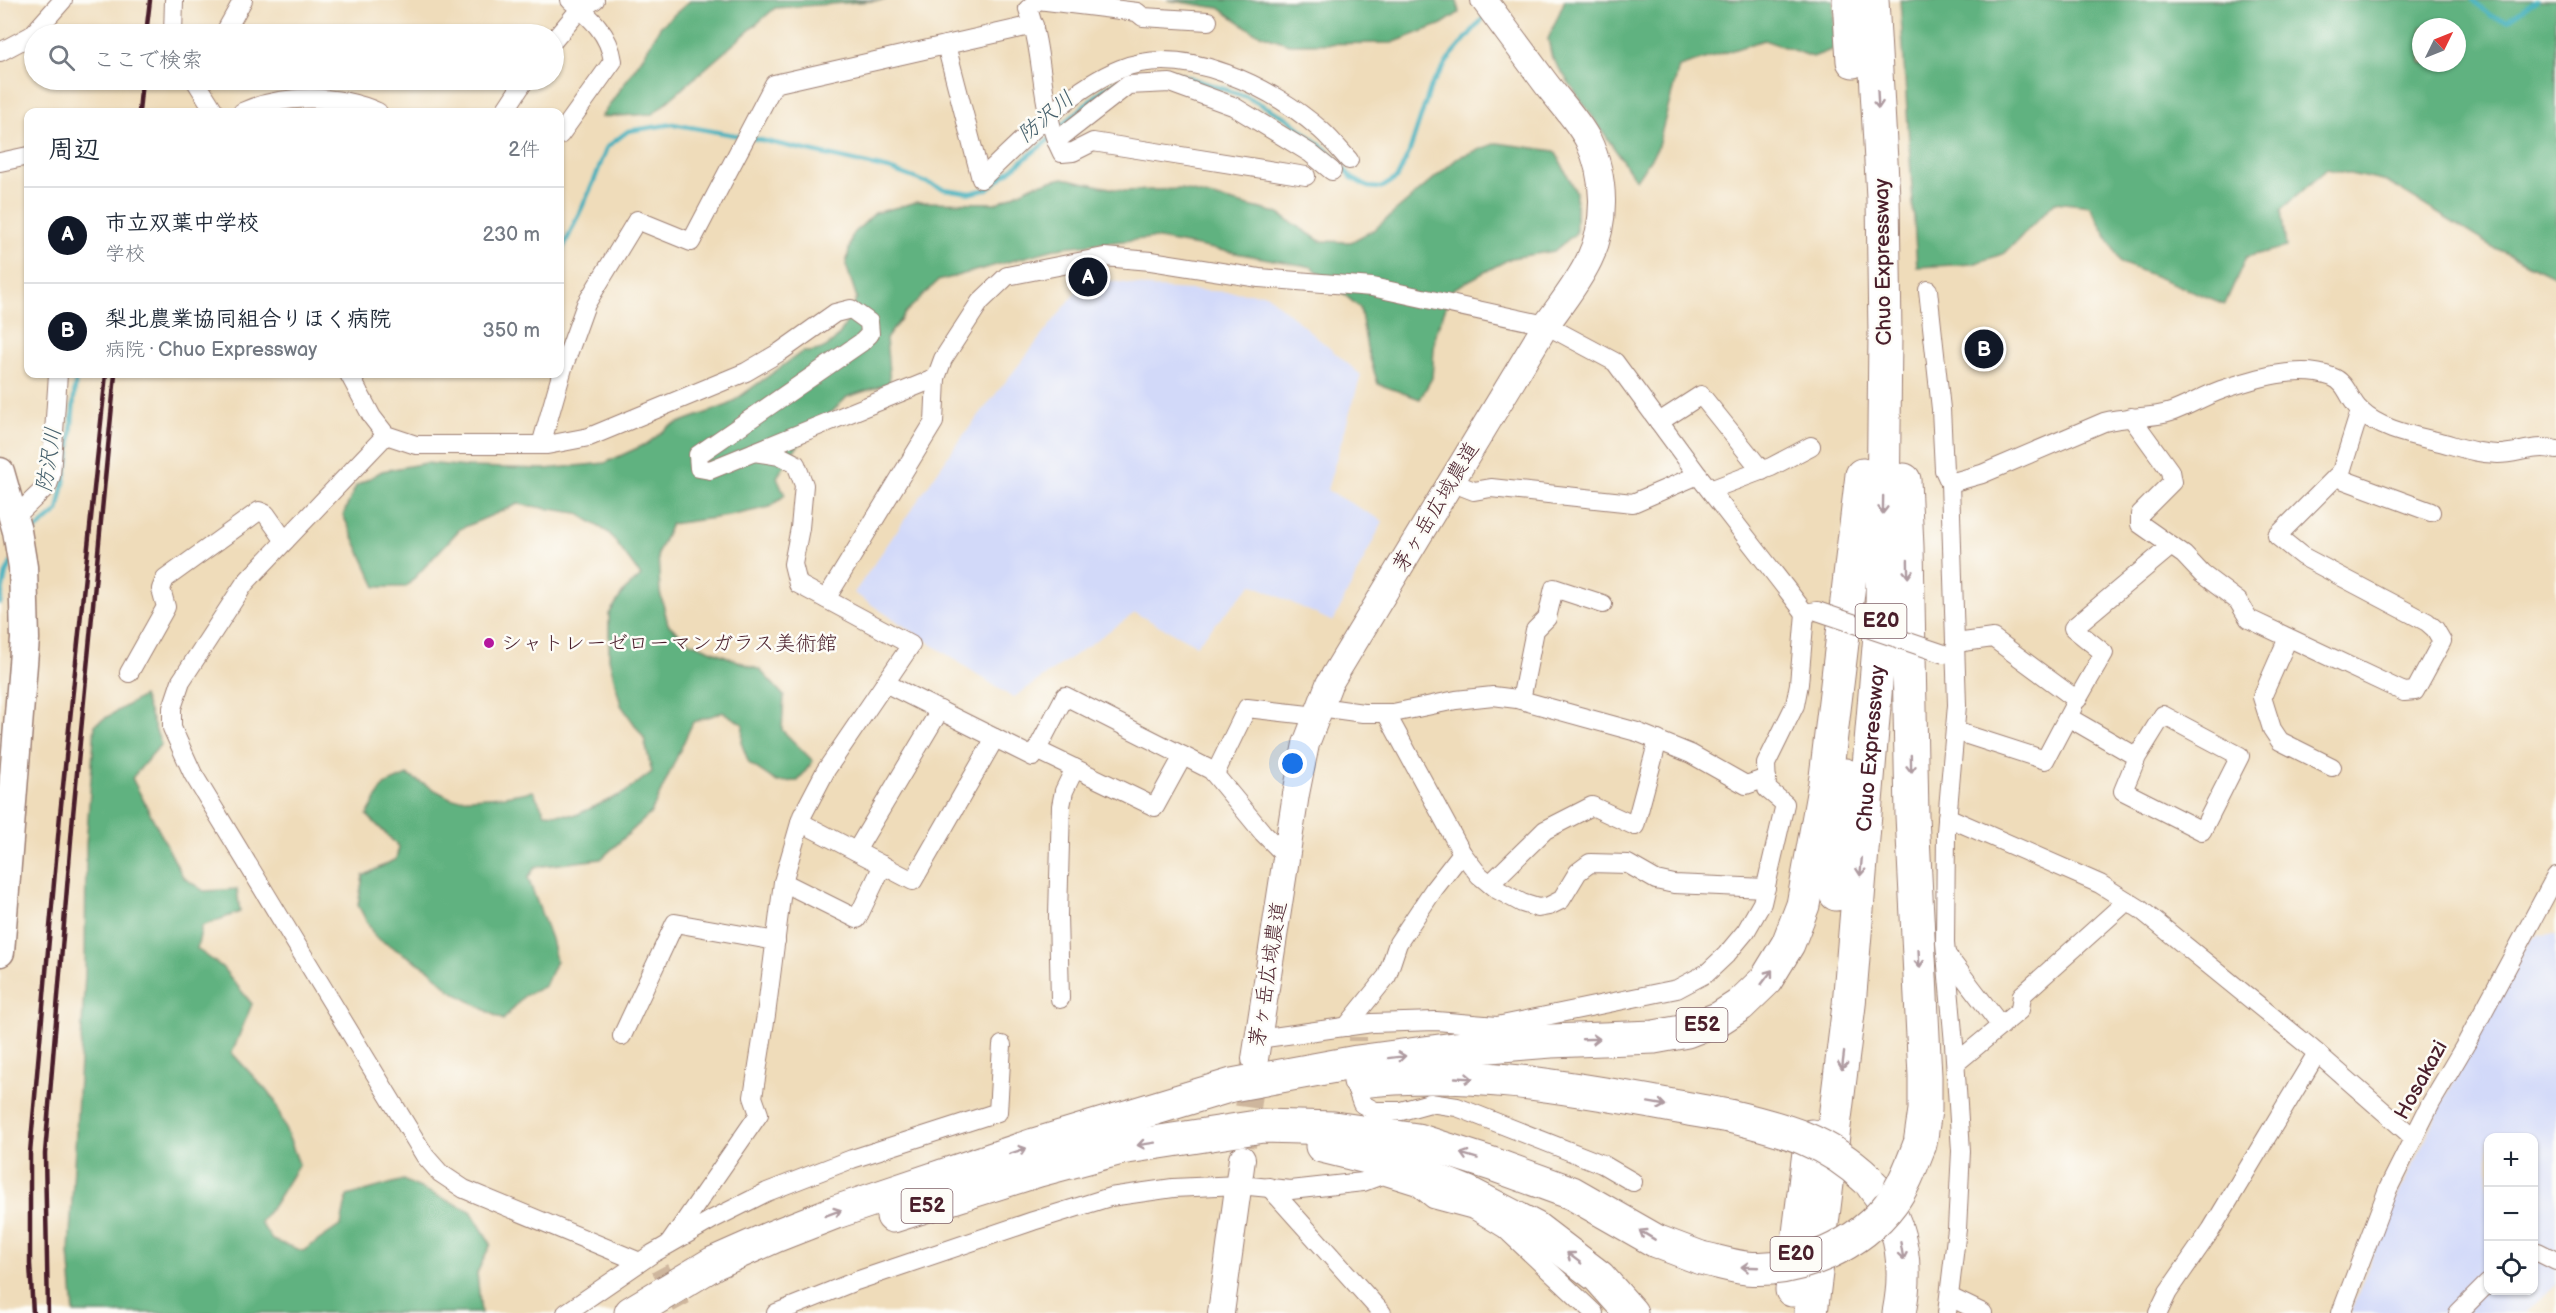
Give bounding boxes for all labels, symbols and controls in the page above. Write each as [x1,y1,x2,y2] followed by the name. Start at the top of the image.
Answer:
[2412,18,2466,72] north arrow
[24,24,564,90] search box
[45,41,78,74] icon: search
[93,47,203,74] text: ここで検索
[1012,85,1080,149] water label: 防沢川
[1872,90,1883,110] one-way arrow
[48,135,100,166] text: 周辺
[508,138,540,162] text: 2件
[1869,178,1897,346] street label: Chuo Expressway
[105,210,259,237] text: 市立双葉中学校
[61,223,74,247] text: A
[483,223,540,247] text: 230 m
[105,242,145,266] text: 学校
[1068,254,1108,300] pin: A
[105,306,391,333] text: 梨北農業協同組合りほく病院
[60,319,75,343] text: B
[483,319,540,343] text: 350 m
[1964,326,2004,372] pin: B
[105,338,317,362] text: 病院 · Chuo Expressway
[31,425,67,495] water label: 防沢川
[1387,438,1485,576] street label: 茅ヶ岳広域農道
[1877,494,1889,514] one-way arrow
[1902,559,1913,579] one-way arrow
[1856,604,1906,638] road number: E20
[501,631,837,656] place label: シャトレーゼローマンガラス美術館
[482,636,496,650] marker: シャトレーゼローマンガラス美術館
[1851,663,1890,833] street label: Chuo Expressway
[1278,749,1307,778] your location
[1906,754,1917,774] one-way arrow
[1855,857,1866,876] one-way arrow
[1244,899,1292,1049] street label: 茅ヶ岳広域農道
[1914,949,1925,969] one-way arrow
[1760,969,1773,985] one-way arrow
[1676,1008,1728,1042] road number: E52
[1580,1034,1600,1045] one-way arrow
[2389,1036,2453,1124] street label: Hosakazi
[1386,1051,1406,1062] one-way arrow
[1837,1051,1848,1071] one-way arrow
[1454,1073,1474,1084] one-way arrow
[1647,1098,1667,1109] one-way arrow
[2484,1133,2538,1295] map controls
[2484,1133,2538,1187] button: +
[1136,1138,1156,1149] one-way arrow
[1008,1144,1027,1155] one-way arrow
[1460,1150,1479,1161] one-way arrow
[2484,1187,2538,1241] button: −
[902,1189,952,1223] road number: E52
[823,1207,842,1218] one-way arrow
[1639,1229,1656,1241] one-way arrow
[1770,1237,1822,1271] road number: E20
[1896,1241,1907,1260] one-way arrow
[2484,1241,2538,1295] button: locate
[1567,1252,1583,1264] one-way arrow
[1741,1261,1761,1272] one-way arrow

